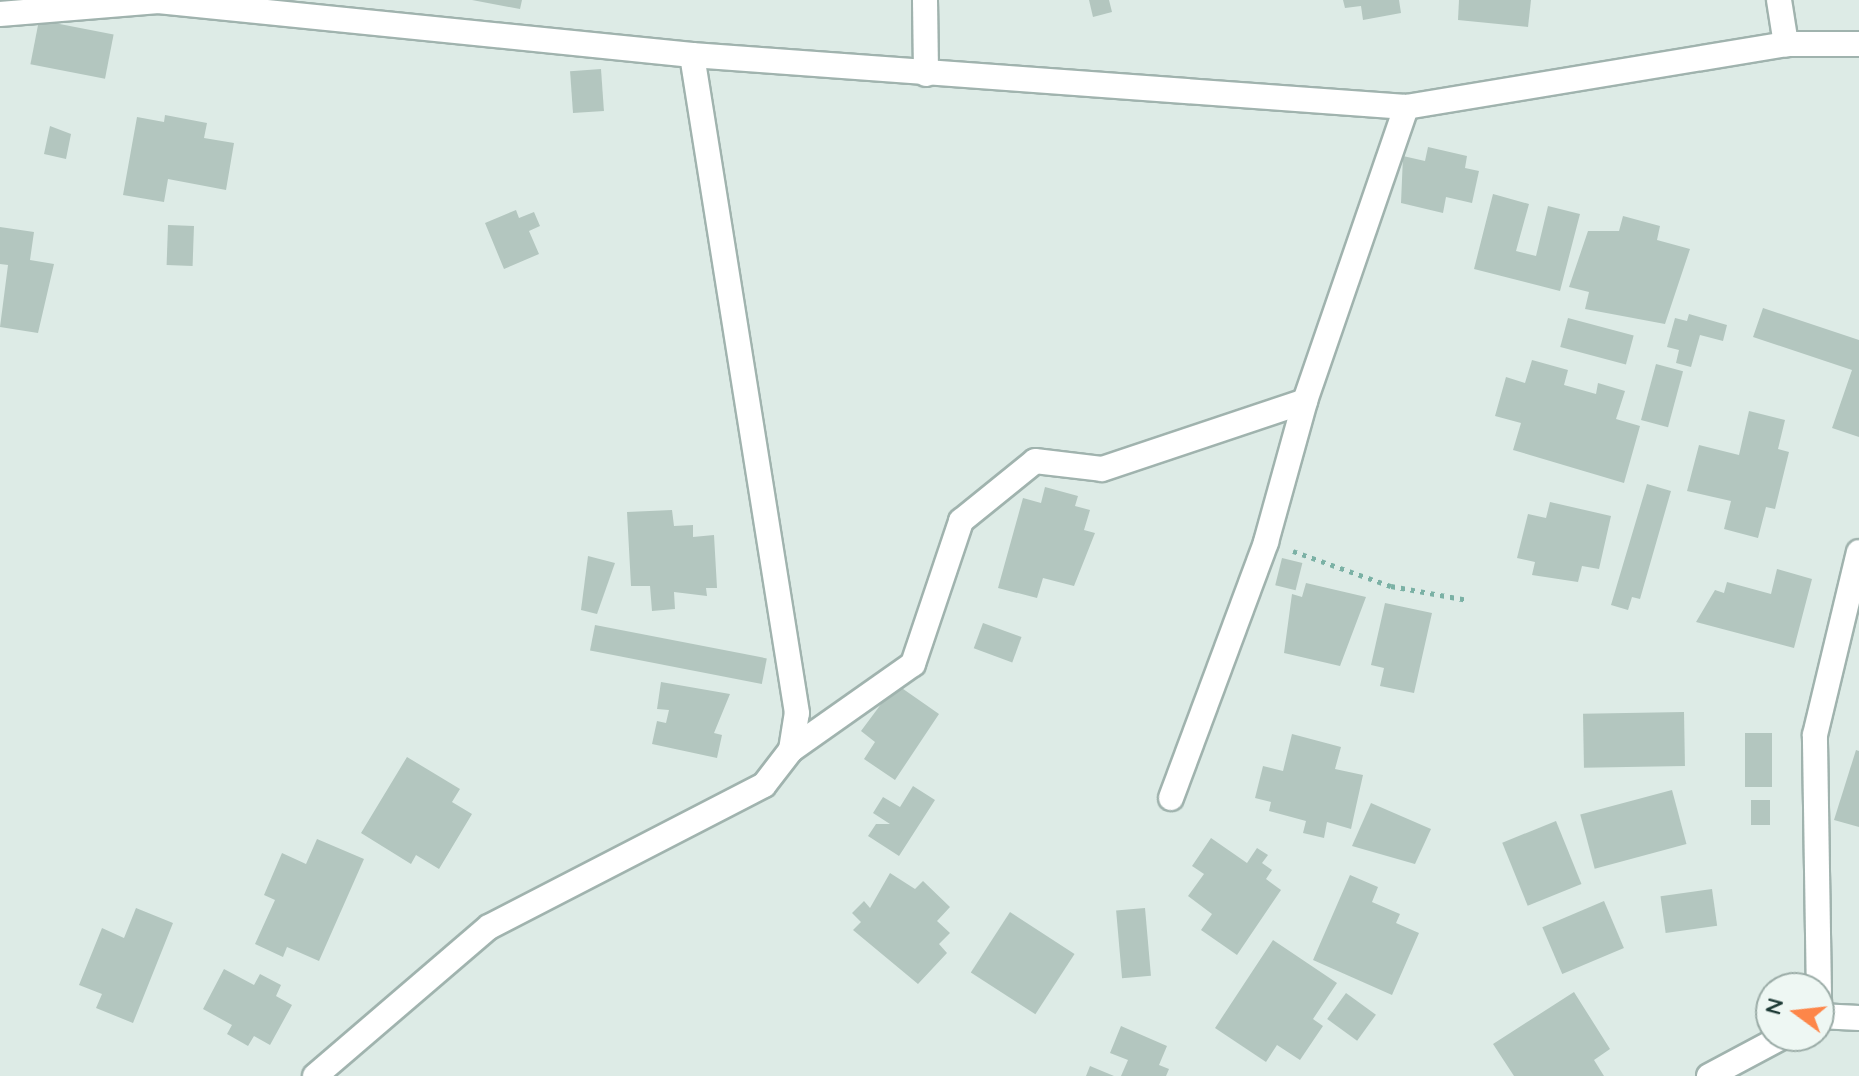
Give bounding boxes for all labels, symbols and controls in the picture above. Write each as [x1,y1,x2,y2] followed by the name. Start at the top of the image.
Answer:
[1755,972,1835,1052] north arrow
[1758,995,1789,1018] text: N

